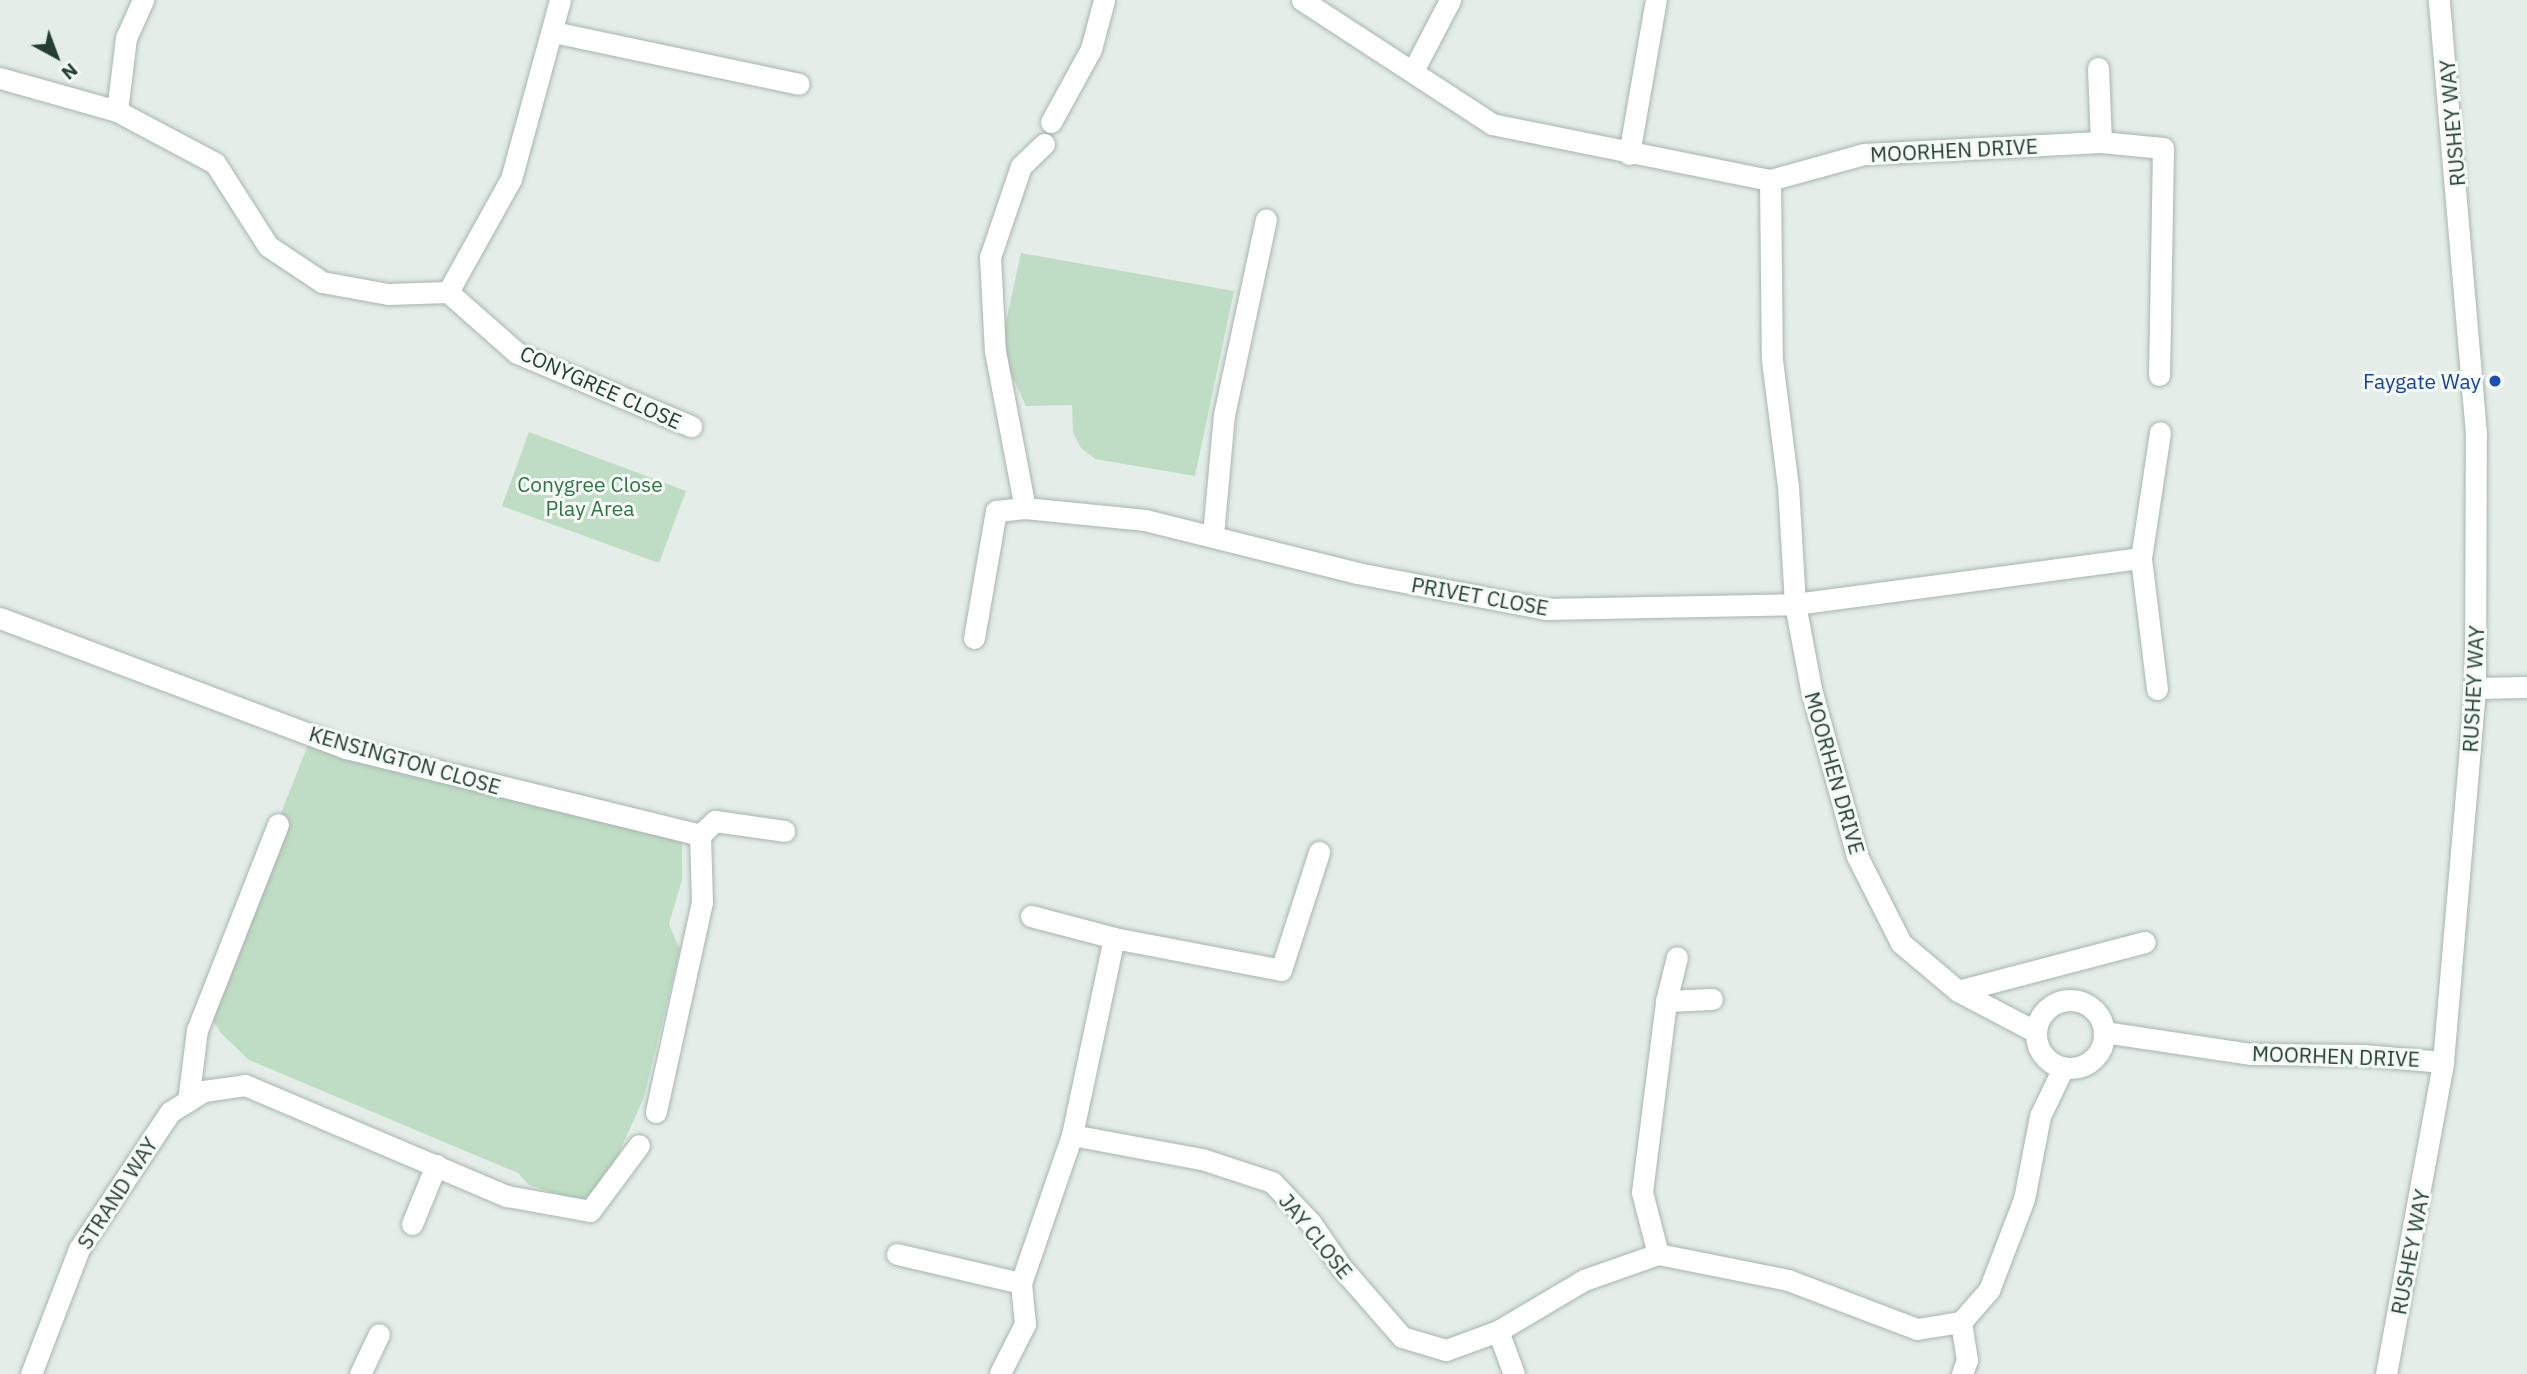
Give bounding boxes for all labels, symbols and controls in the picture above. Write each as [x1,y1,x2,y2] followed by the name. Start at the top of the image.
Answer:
[21,21,91,91] north arrow
[57,58,83,85] text: N
[2434,59,2470,187] street label: RUSHEY WAY
[1869,133,2039,167] street label: MOORHEN DRIVE
[516,340,686,434] street label: CONYGREE CLOSE
[2363,368,2481,394] place label: Faygate Way
[2487,373,2503,389] marker: Faygate Way
[517,471,663,521] park label: Conygree Close Play Area
[1409,572,1551,620] street label: PRIVET CLOSE
[2457,625,2489,753] street label: RUSHEY WAY
[1800,689,1870,857] street label: MOORHEN DRIVE
[306,721,504,799] street label: KENSINGTON CLOSE
[2252,1040,2420,1072] street label: MOORHEN DRIVE
[72,1132,162,1254] street label: STRAND WAY
[2386,1187,2434,1317] street label: RUSHEY WAY
[1274,1188,1358,1284] street label: JAY CLOSE

